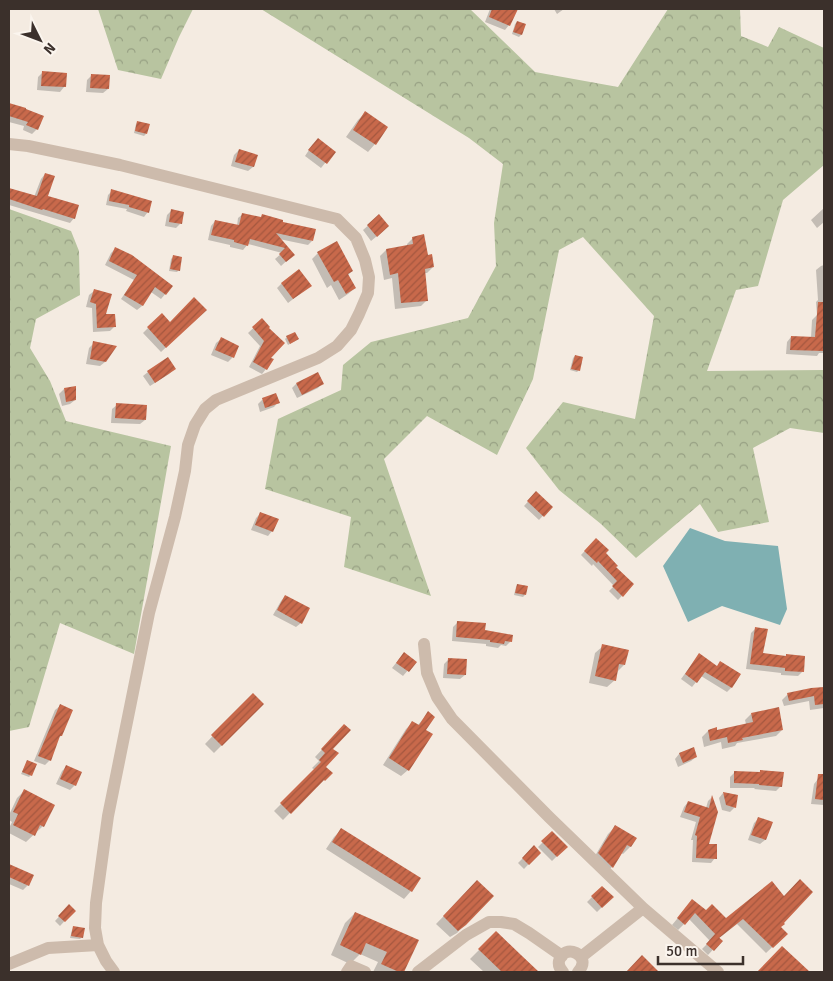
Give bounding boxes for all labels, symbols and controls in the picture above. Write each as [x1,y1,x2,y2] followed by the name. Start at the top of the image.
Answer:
[15,15,65,65] north arrow
[40,39,59,58] text: N
[658,934,743,966] scale bar
[666,942,697,960] text: 50 m

